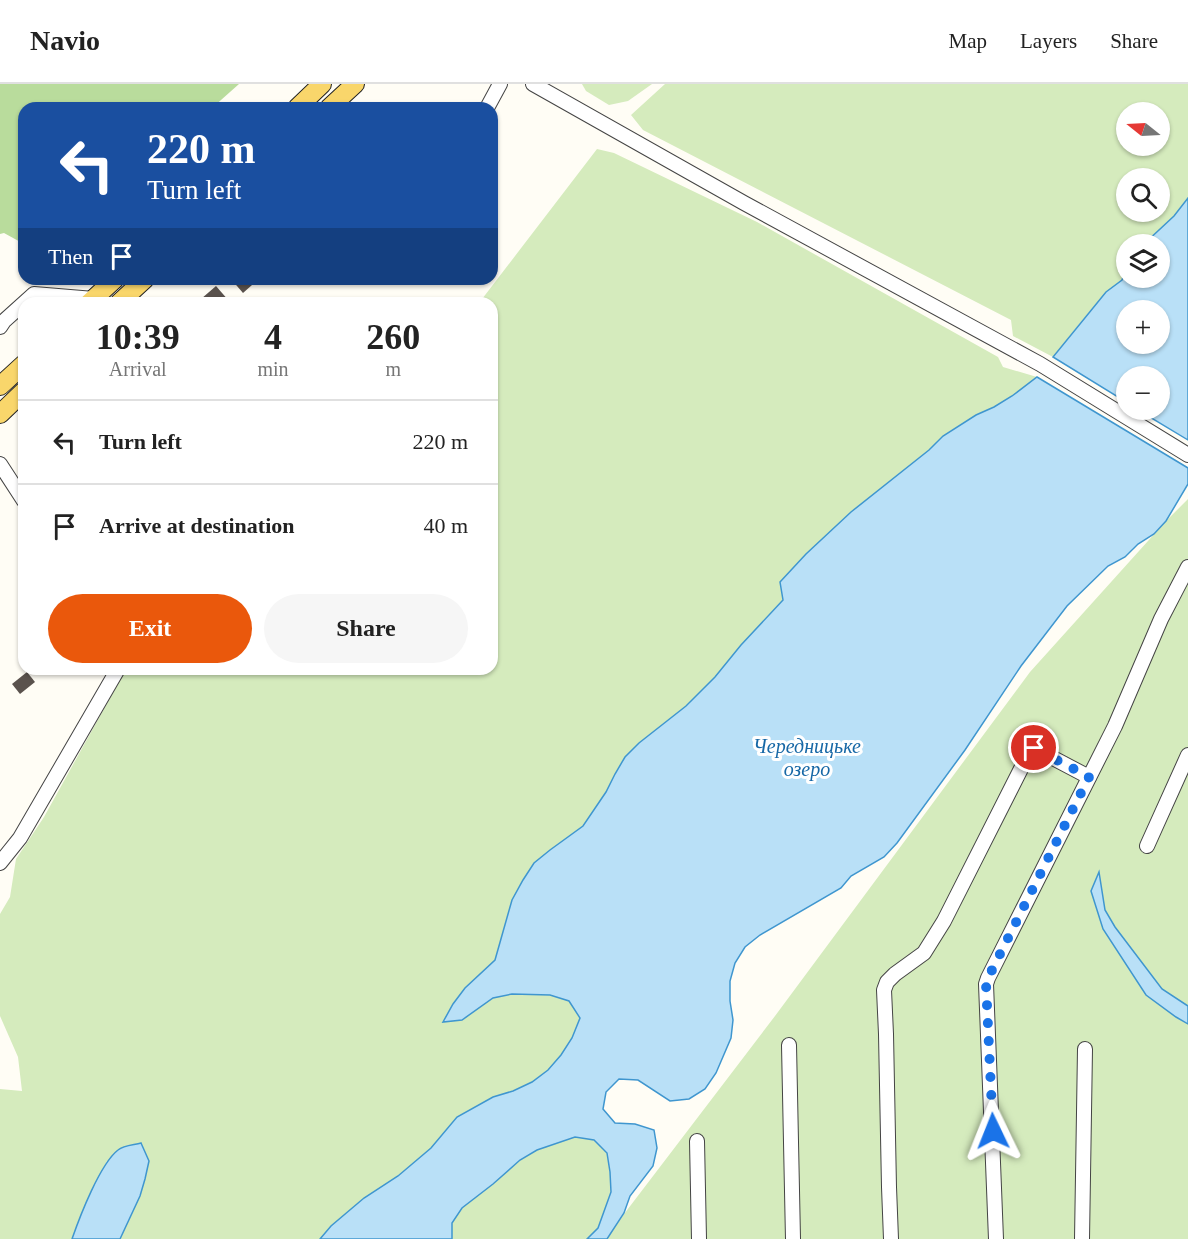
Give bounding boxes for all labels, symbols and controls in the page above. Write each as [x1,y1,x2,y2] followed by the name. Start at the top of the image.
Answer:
[30,25,100,56] text: Navio
[949,29,987,53] text: Map
[1020,29,1077,53] text: Layers
[1110,29,1158,53] text: Share
[1116,102,1170,156] north arrow
[1116,102,1170,420] map controls
[48,126,126,204] icon: left
[147,126,256,172] text: 220 m
[1116,168,1170,222] button: search
[147,175,241,205] text: Turn left
[1116,234,1170,288] button: layers
[105,240,138,273] icon: arrive
[48,244,93,269] text: Then
[1116,300,1170,354] button: +
[96,317,180,357] text: 10:39
[264,317,282,357] text: 4
[366,317,420,357] text: 260
[109,358,167,380] text: Arrival
[257,358,289,380] text: min
[386,358,401,380] text: m
[1116,366,1170,420] button: −
[48,426,81,459] icon: left
[99,429,182,454] text: Turn left
[412,429,468,454] text: 220 m
[48,510,81,543] icon: arrive
[99,513,295,538] text: Arrive at destination
[423,513,468,538] text: 40 m
[48,594,252,663] button: Exit
[264,594,468,663] button: Share
[1008,722,1059,773] pin
[1017,731,1050,764] icon: arrive
[753,735,861,781] water label: Чередницьке озеро
[961,1099,1025,1163] position arrow

